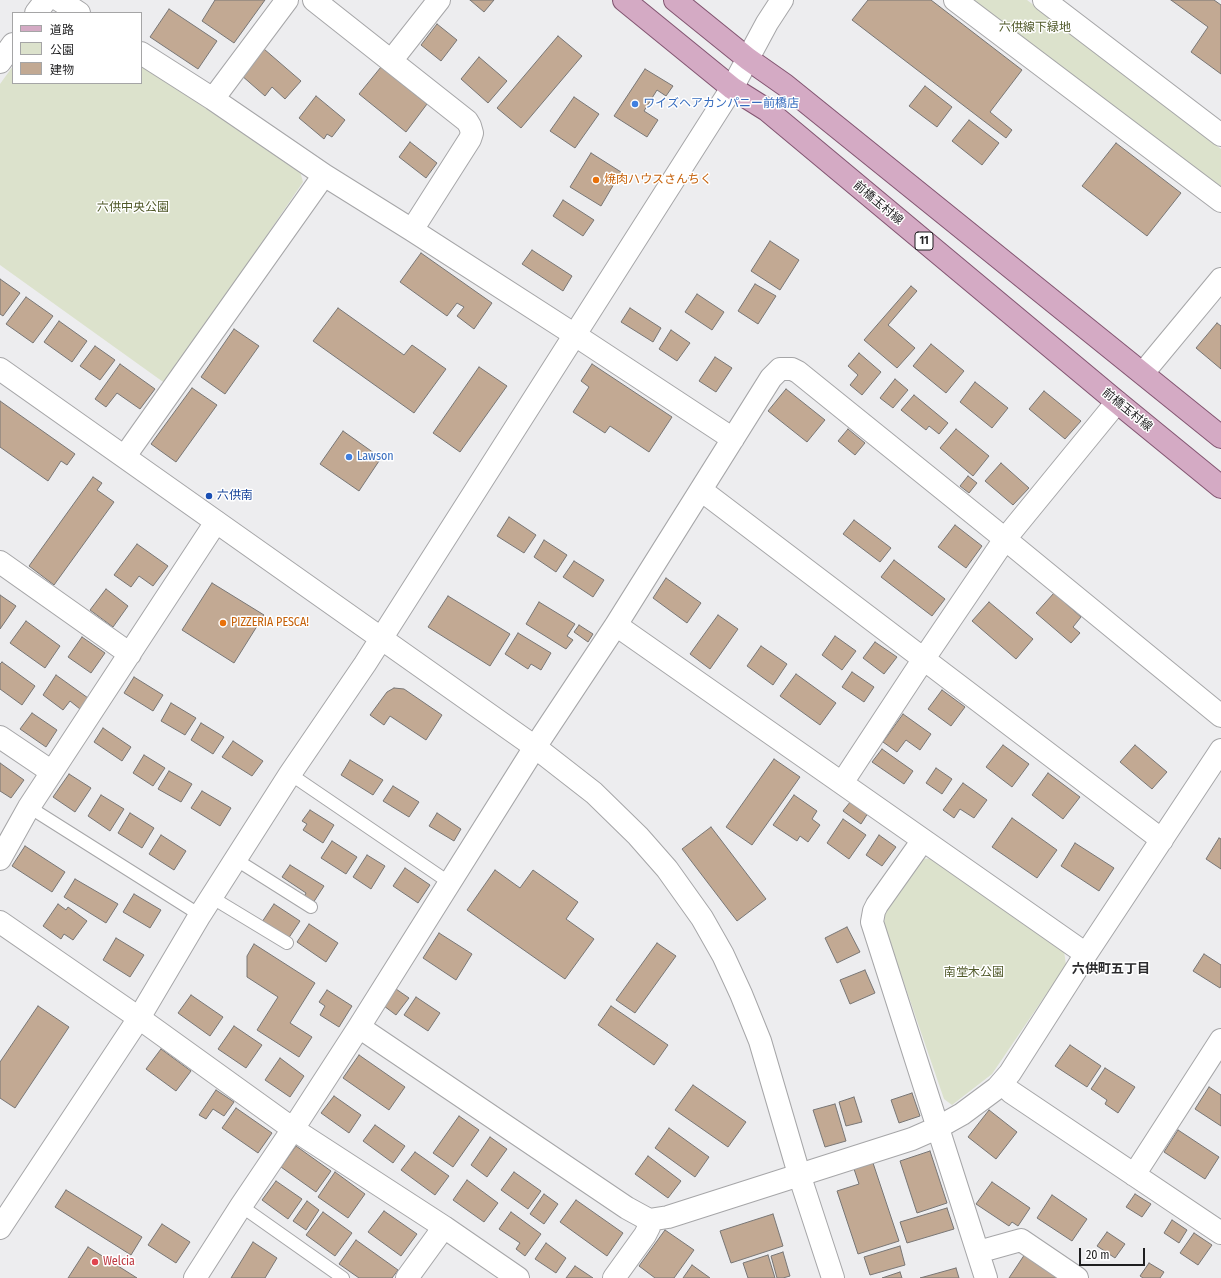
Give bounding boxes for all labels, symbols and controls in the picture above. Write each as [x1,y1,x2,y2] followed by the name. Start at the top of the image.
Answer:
[12,12,142,84] legend
[999,21,1071,35] park label: 六供線下緑地
[50,23,74,37] text: 道路
[50,43,74,57] text: 公園
[50,63,74,77] text: 建物
[643,97,799,111] place label: ワイズヘアカンパニー前橋店
[630,99,640,109] marker: ワイズヘアカンパニー前橋店
[604,173,712,187] place label: 焼肉ハウスさんちく
[591,175,601,185] marker: 焼肉ハウスさんちく
[850,178,906,228] street label: 前橋玉村線
[97,201,169,215] park label: 六供中央公園
[915,232,933,250] road number: 11
[1099,386,1155,434] street label: 前橋玉村線
[357,450,394,464] place label: Lawson
[344,452,354,462] marker: Lawson
[217,489,253,503] place label: 六供南
[204,491,214,501] marker: 六供南
[231,616,309,630] place label: PIZZERIA PESCA!
[218,618,228,628] marker: PIZZERIA PESCA!
[1072,961,1150,977] district label: 六供町五丁目
[944,966,1004,980] park label: 南堂木公園
[1081,1240,1147,1266] scale bar
[1086,1248,1110,1262] text: 20 m
[103,1255,135,1269] place label: Welcia
[90,1257,100,1267] marker: Welcia

